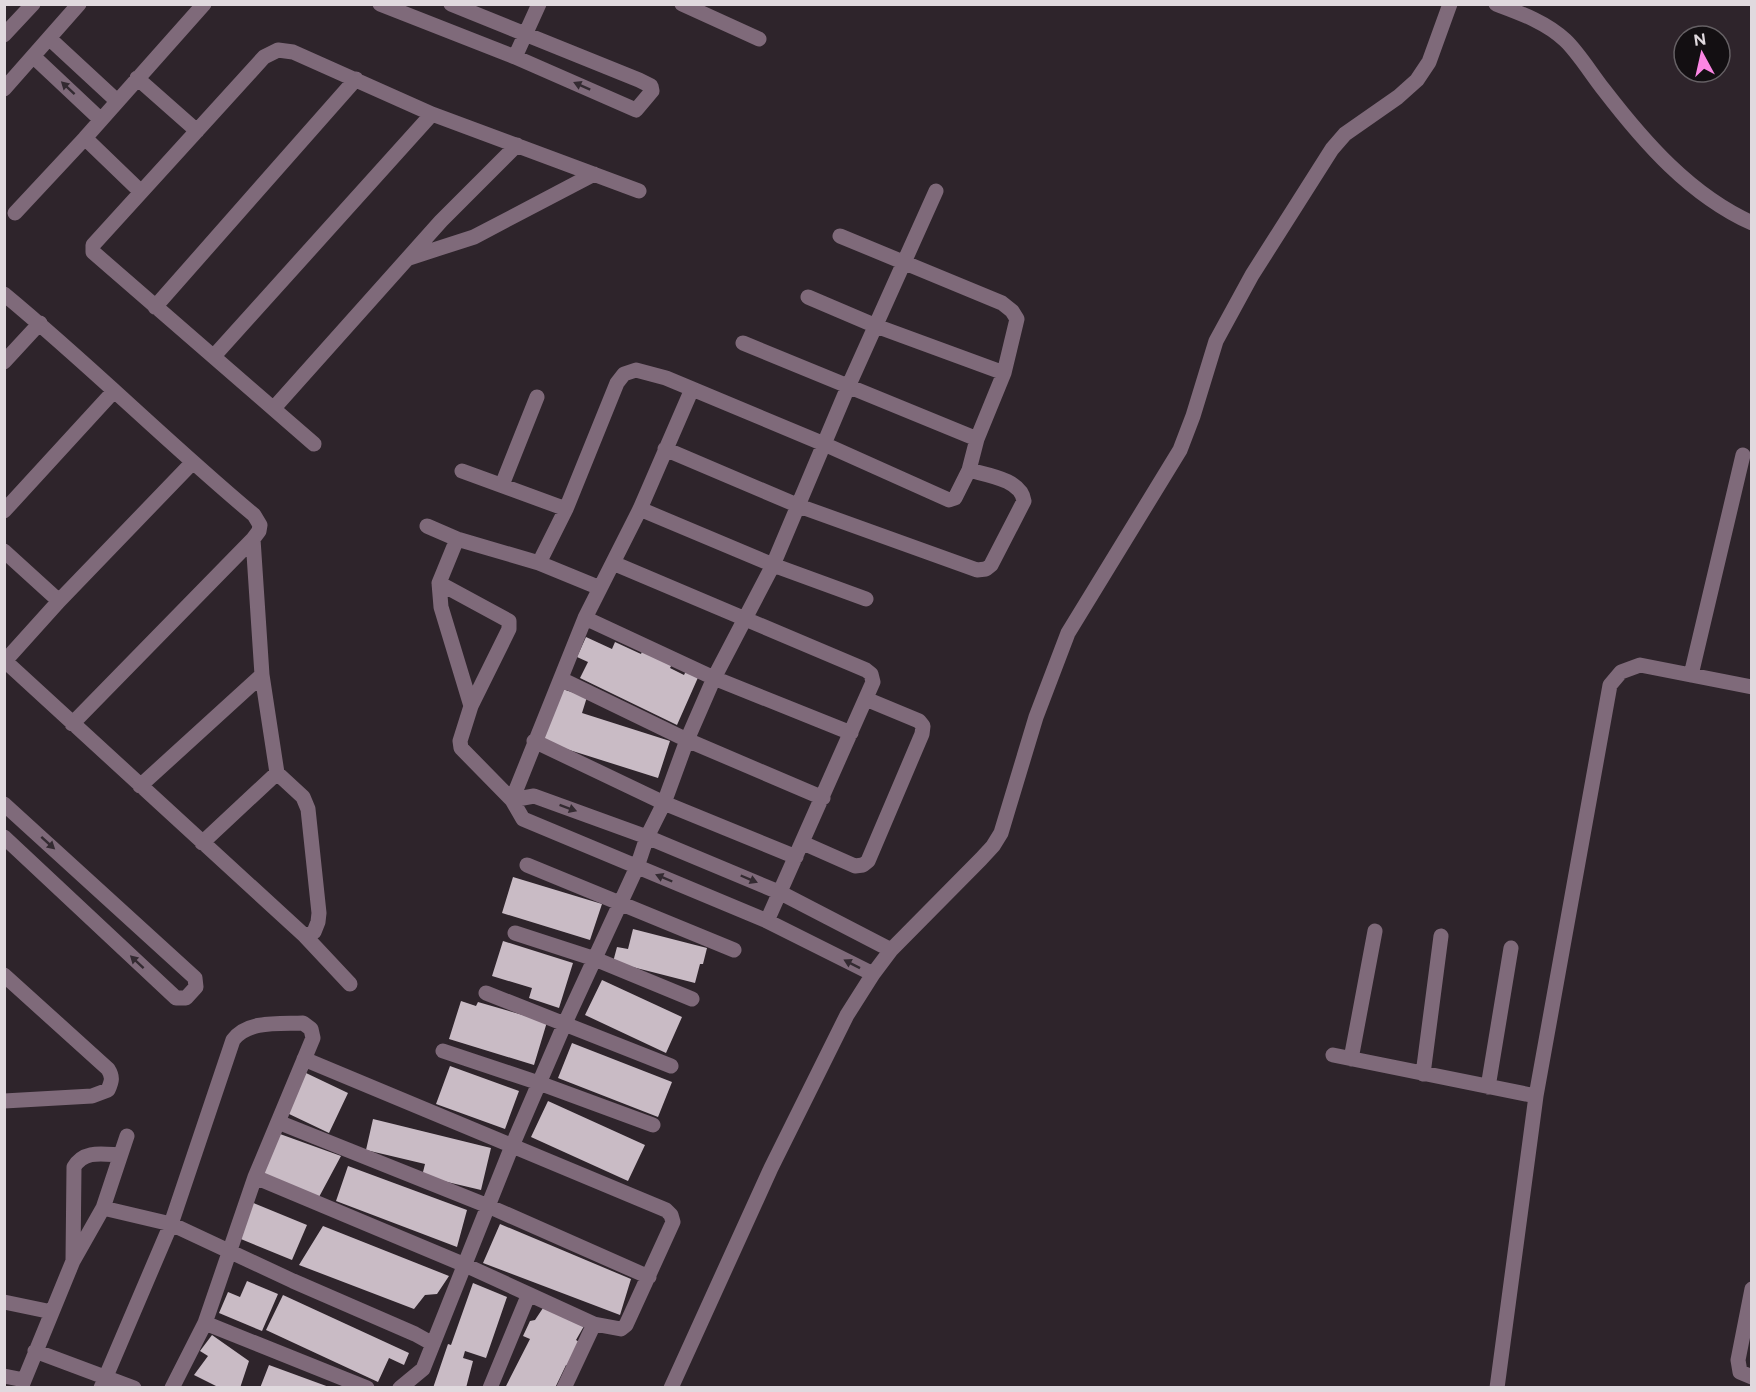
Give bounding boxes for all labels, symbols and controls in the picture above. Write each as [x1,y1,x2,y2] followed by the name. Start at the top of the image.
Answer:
[1672,24,1732,84] north arrow
[1693,29,1707,50] text: N
[60,81,75,95] one-way arrow
[573,81,591,90] one-way arrow
[559,804,577,814] one-way arrow
[40,836,54,850] one-way arrow
[655,873,673,882] one-way arrow
[740,875,758,885] one-way arrow
[130,956,145,969] one-way arrow
[844,959,861,969] one-way arrow

